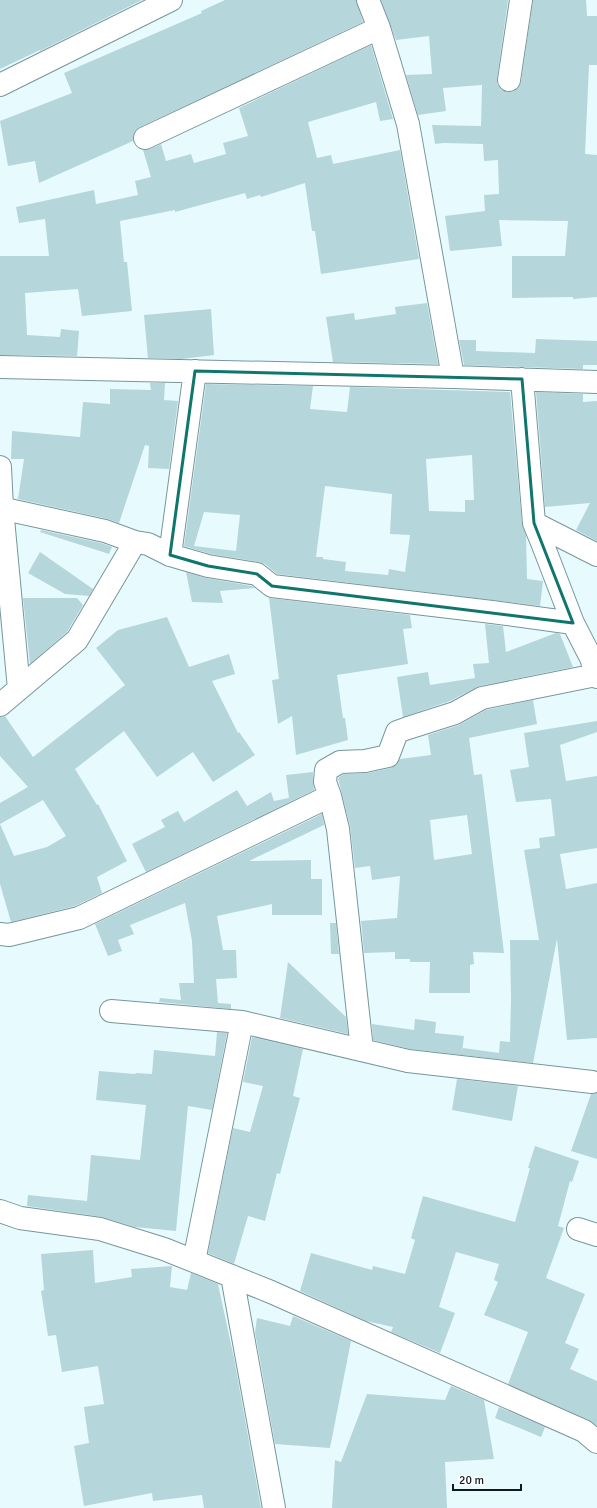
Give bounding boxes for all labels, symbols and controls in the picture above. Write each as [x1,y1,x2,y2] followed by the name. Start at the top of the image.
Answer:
[453,1466,521,1492] scale bar
[459,1473,484,1488] text: 20 m

